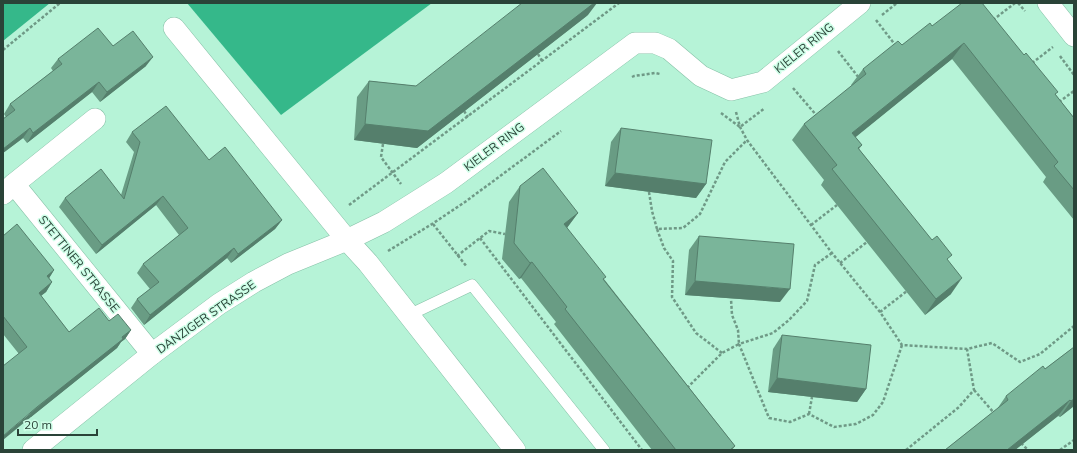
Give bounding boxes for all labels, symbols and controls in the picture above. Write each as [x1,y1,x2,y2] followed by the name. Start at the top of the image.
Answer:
[771,19,836,76] street label: KIELER RING
[460,119,527,174] street label: KIELER RING
[36,212,123,315] street label: STETTINER STRASSE
[153,277,258,356] street label: DANZIGER STRASSE
[18,411,97,437] scale bar
[24,417,52,432] text: 20 m

